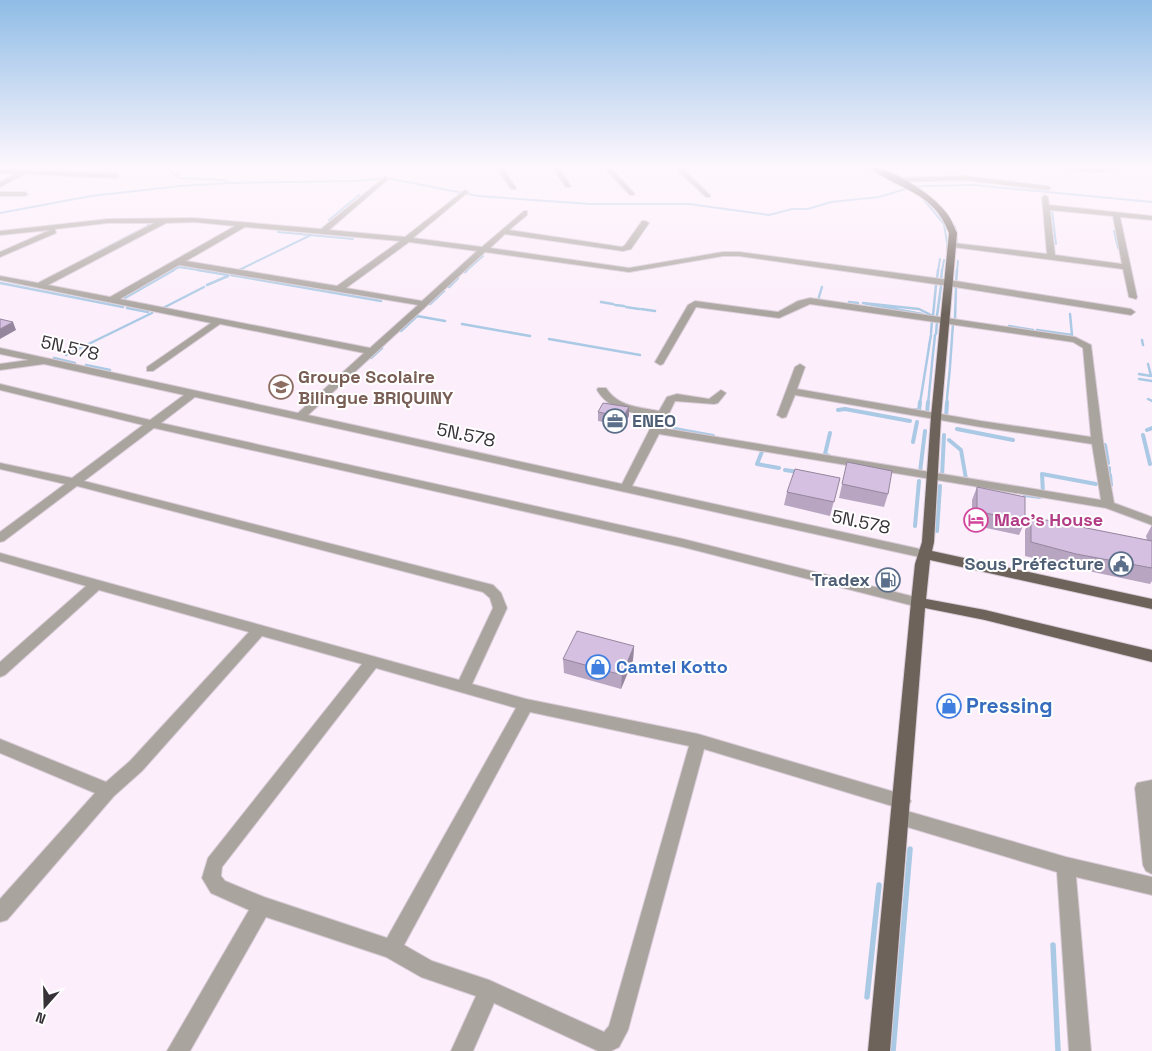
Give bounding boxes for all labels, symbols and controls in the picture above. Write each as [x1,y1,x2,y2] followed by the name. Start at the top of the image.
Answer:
[39,330,102,365] street label: 5N.578
[298,365,454,409] place label: Groupe Scolaire Bilingue BRIQUINY
[268,374,294,400] school or university icon: Groupe Scolaire Bilingue BRIQUINY
[602,408,628,434] office icon: ENEO
[632,409,676,432] place label: ENEO
[435,417,497,452] street label: 5N.578
[830,504,892,539] street label: 5N.578
[963,507,989,533] hotel icon: Mac’s House
[994,508,1103,531] place label: Mac’s House
[1108,551,1134,577] public building icon: Sous Préfecture
[965,552,1104,575] place label: Sous Préfecture
[875,567,901,593] fuel station icon: Tradex
[812,568,870,591] place label: Tradex
[585,654,611,680] shop icon: Camtel Kotto
[616,655,728,678] place label: Camtel Kotto
[966,692,1053,719] place label: Pressing
[936,693,962,719] shop icon: Pressing
[20,981,70,1031] north arrow
[33,1008,48,1028] text: N

